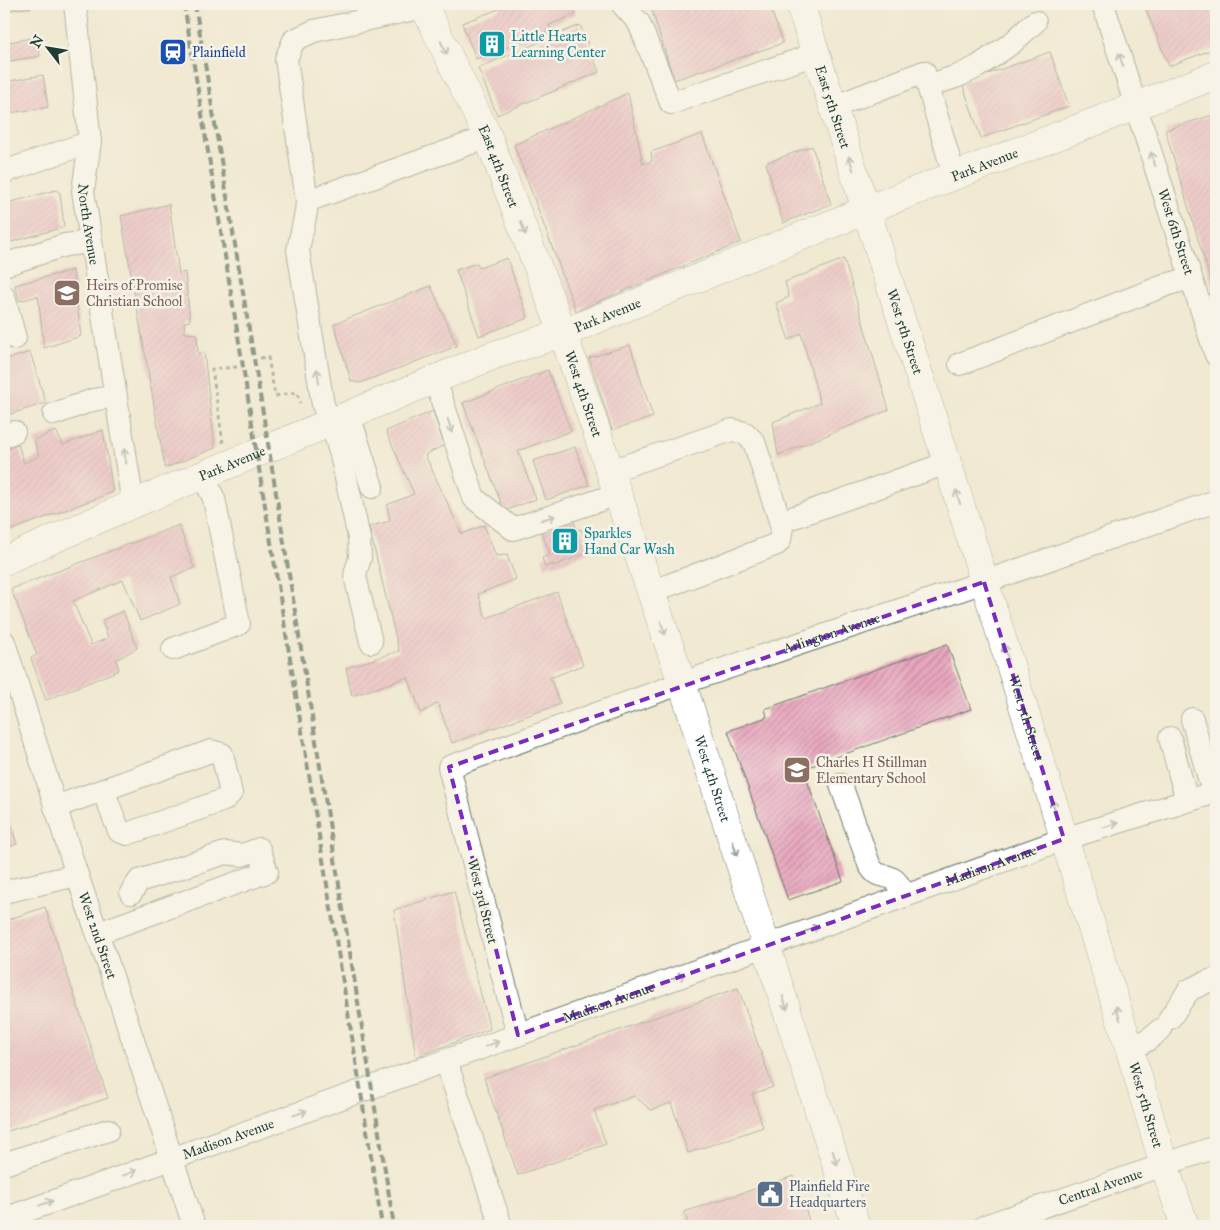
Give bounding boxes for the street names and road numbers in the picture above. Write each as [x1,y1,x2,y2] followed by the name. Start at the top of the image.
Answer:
[811,63,854,151] street label: East 5th Street
[474,122,522,210] street label: East 4th Street
[949,144,1021,185] street label: Park Avenue
[73,183,103,266] street label: North Avenue
[1154,186,1198,277] street label: West 6th Street
[883,287,926,377] street label: West 5th Street
[572,294,644,337] street label: Park Avenue
[561,348,606,439] street label: West 4th Street
[196,442,268,485] street label: Park Avenue
[780,609,882,658] street label: Arlington Avenue
[1005,673,1048,763] street label: West 5th Street
[690,733,734,824] street label: West 4th Street
[943,842,1039,890] street label: Madison Avenue
[464,857,501,946] street label: West 3rd Street
[75,890,120,981] street label: West 2nd Street
[560,979,657,1027] street label: Madison Avenue
[1125,1060,1166,1150] street label: West 5th Street
[180,1115,277,1163] street label: Madison Avenue
[1056,1165,1145,1209] street label: Central Avenue

